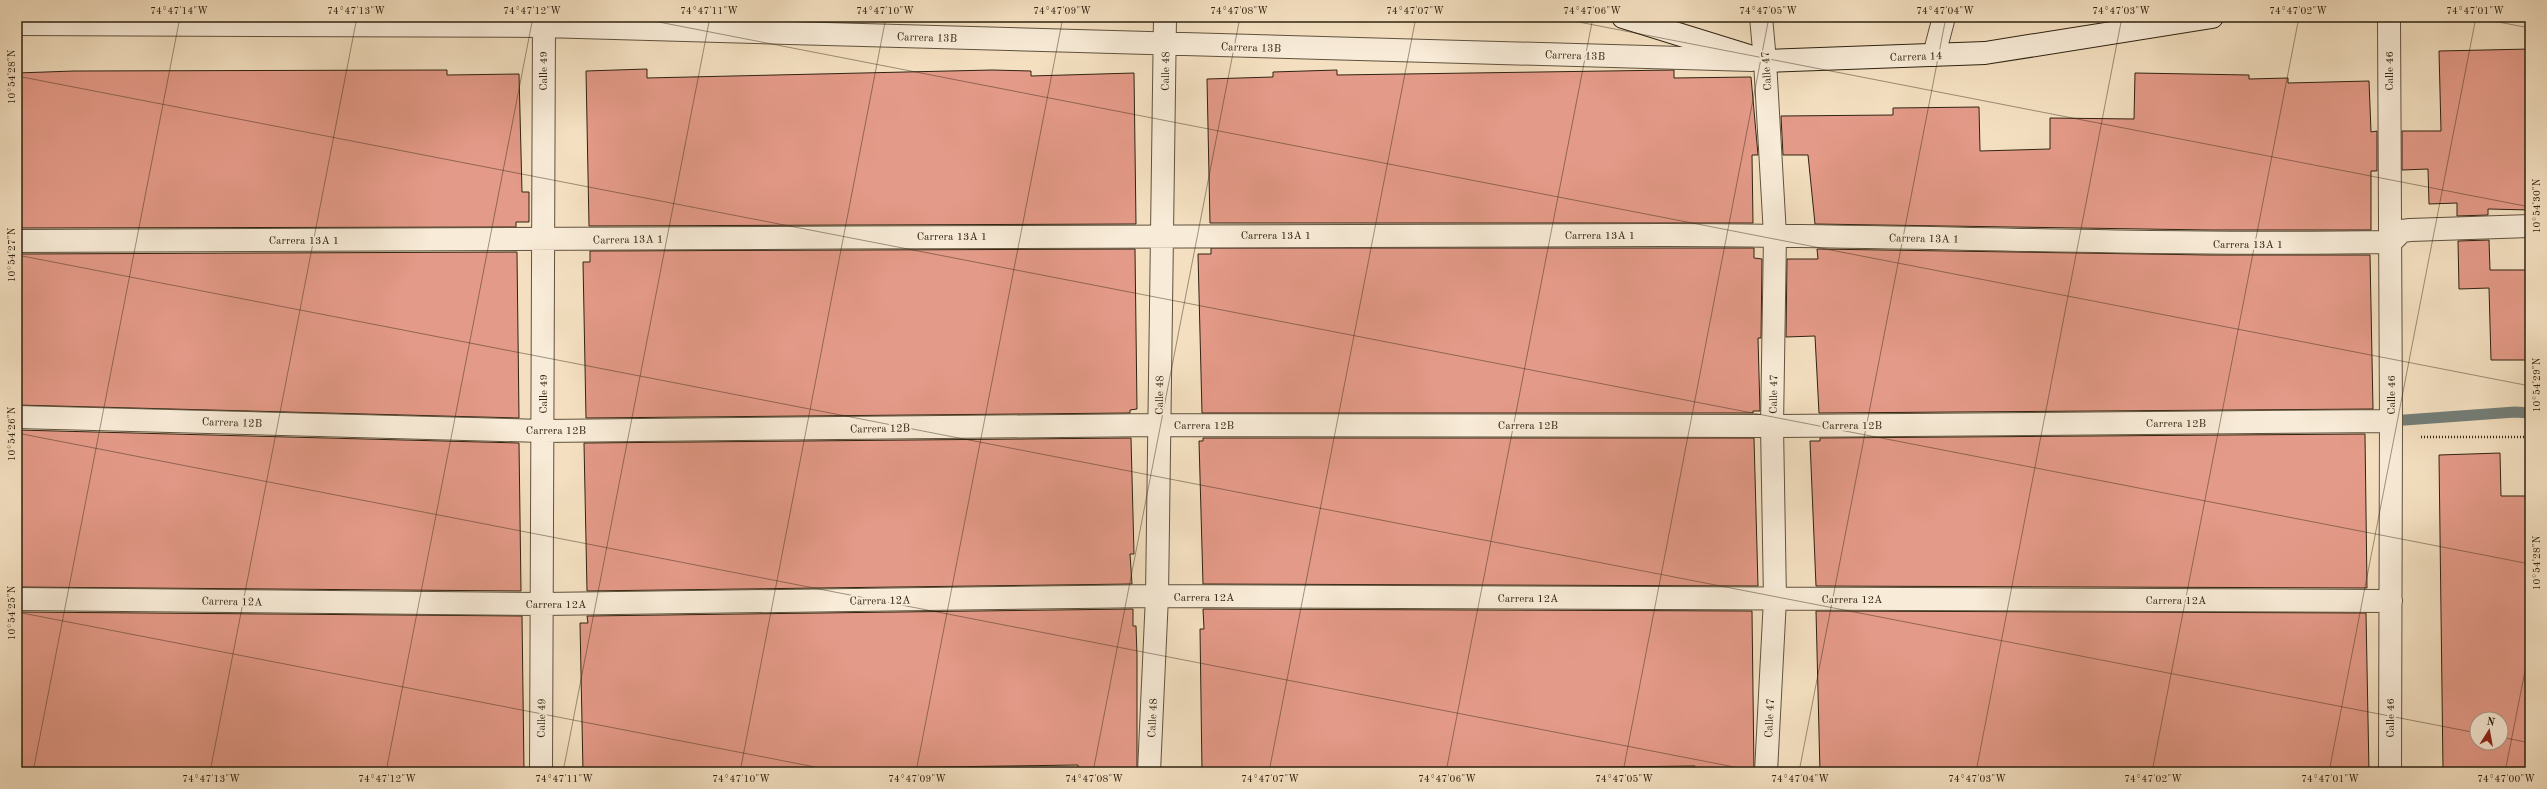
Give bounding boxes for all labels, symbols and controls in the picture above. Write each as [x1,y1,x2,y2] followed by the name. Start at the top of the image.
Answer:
[150,6,208,16] text: 74°47'14"W
[327,6,385,16] text: 74°47'13"W
[503,6,561,16] text: 74°47'12"W
[680,6,738,16] text: 74°47'11"W
[856,6,914,16] text: 74°47'10"W
[1033,6,1091,16] text: 74°47'09"W
[1210,6,1268,16] text: 74°47'08"W
[1386,6,1444,16] text: 74°47'07"W
[1563,6,1621,16] text: 74°47'06"W
[1739,6,1797,16] text: 74°47'05"W
[1916,6,1974,16] text: 74°47'04"W
[2092,6,2150,16] text: 74°47'03"W
[2269,6,2327,16] text: 74°47'02"W
[2446,6,2504,16] text: 74°47'01"W
[897,32,957,45] street label: Carrera 13B
[1221,42,1281,55] street label: Carrera 13B
[7,49,17,104] text: 10°54'28"N
[1545,50,1605,63] street label: Carrera 13B
[539,51,550,91] street label: Calle 49
[1161,51,1172,91] street label: Calle 48
[1761,51,1774,91] street label: Calle 47
[1890,51,1943,64] street label: Carrera 14
[2385,51,2396,91] street label: Calle 46
[2532,178,2542,233] text: 10°54'30"N
[7,227,17,282] text: 10°54'27"N
[1241,231,1311,242] street label: Carrera 13A 1
[1565,231,1635,242] street label: Carrera 13A 1
[917,232,987,243] street label: Carrera 13A 1
[1889,233,1959,246] street label: Carrera 13A 1
[593,234,663,247] street label: Carrera 13A 1
[269,236,339,247] street label: Carrera 13A 1
[2213,240,2283,251] street label: Carrera 13A 1
[2532,357,2542,412] text: 10°54'29"N
[539,374,550,414] street label: Calle 49
[1769,374,1780,414] street label: Calle 47
[1155,375,1166,415] street label: Calle 48
[2387,375,2398,415] street label: Calle 46
[7,406,17,461] text: 10°54'26"N
[202,417,262,430] street label: Carrera 12B
[2146,419,2206,430] street label: Carrera 12B
[1174,421,1234,432] street label: Carrera 12B
[1498,421,1558,432] street label: Carrera 12B
[1822,421,1882,432] street label: Carrera 12B
[850,423,910,436] street label: Carrera 12B
[526,426,586,437] street label: Carrera 12B
[2532,535,2542,590] text: 10°54'28"N
[7,585,17,640] text: 10°54'25"N
[1173,593,1235,604] street label: Carrera 12A
[1497,594,1559,605] street label: Carrera 12A
[849,595,911,608] street label: Carrera 12A
[1821,595,1883,606] street label: Carrera 12A
[201,596,263,609] street label: Carrera 12A
[2145,596,2207,607] street label: Carrera 12A
[525,600,587,611] street label: Carrera 12A
[537,698,548,738] street label: Calle 49
[1147,698,1160,738] street label: Calle 48
[1764,698,1777,738] street label: Calle 47
[2386,698,2397,738] street label: Calle 46
[2469,711,2509,751] north arrow
[2485,716,2496,729] text: N
[182,774,240,784] text: 74°47'13"W
[358,774,416,784] text: 74°47'12"W
[535,774,593,784] text: 74°47'11"W
[712,774,770,784] text: 74°47'10"W
[888,774,946,784] text: 74°47'09"W
[1065,774,1123,784] text: 74°47'08"W
[1241,774,1299,784] text: 74°47'07"W
[1418,774,1476,784] text: 74°47'06"W
[1595,774,1653,784] text: 74°47'05"W
[1771,774,1829,784] text: 74°47'04"W
[1948,774,2006,784] text: 74°47'03"W
[2124,774,2182,784] text: 74°47'02"W
[2301,774,2359,784] text: 74°47'01"W
[2477,774,2535,784] text: 74°47'00"W

